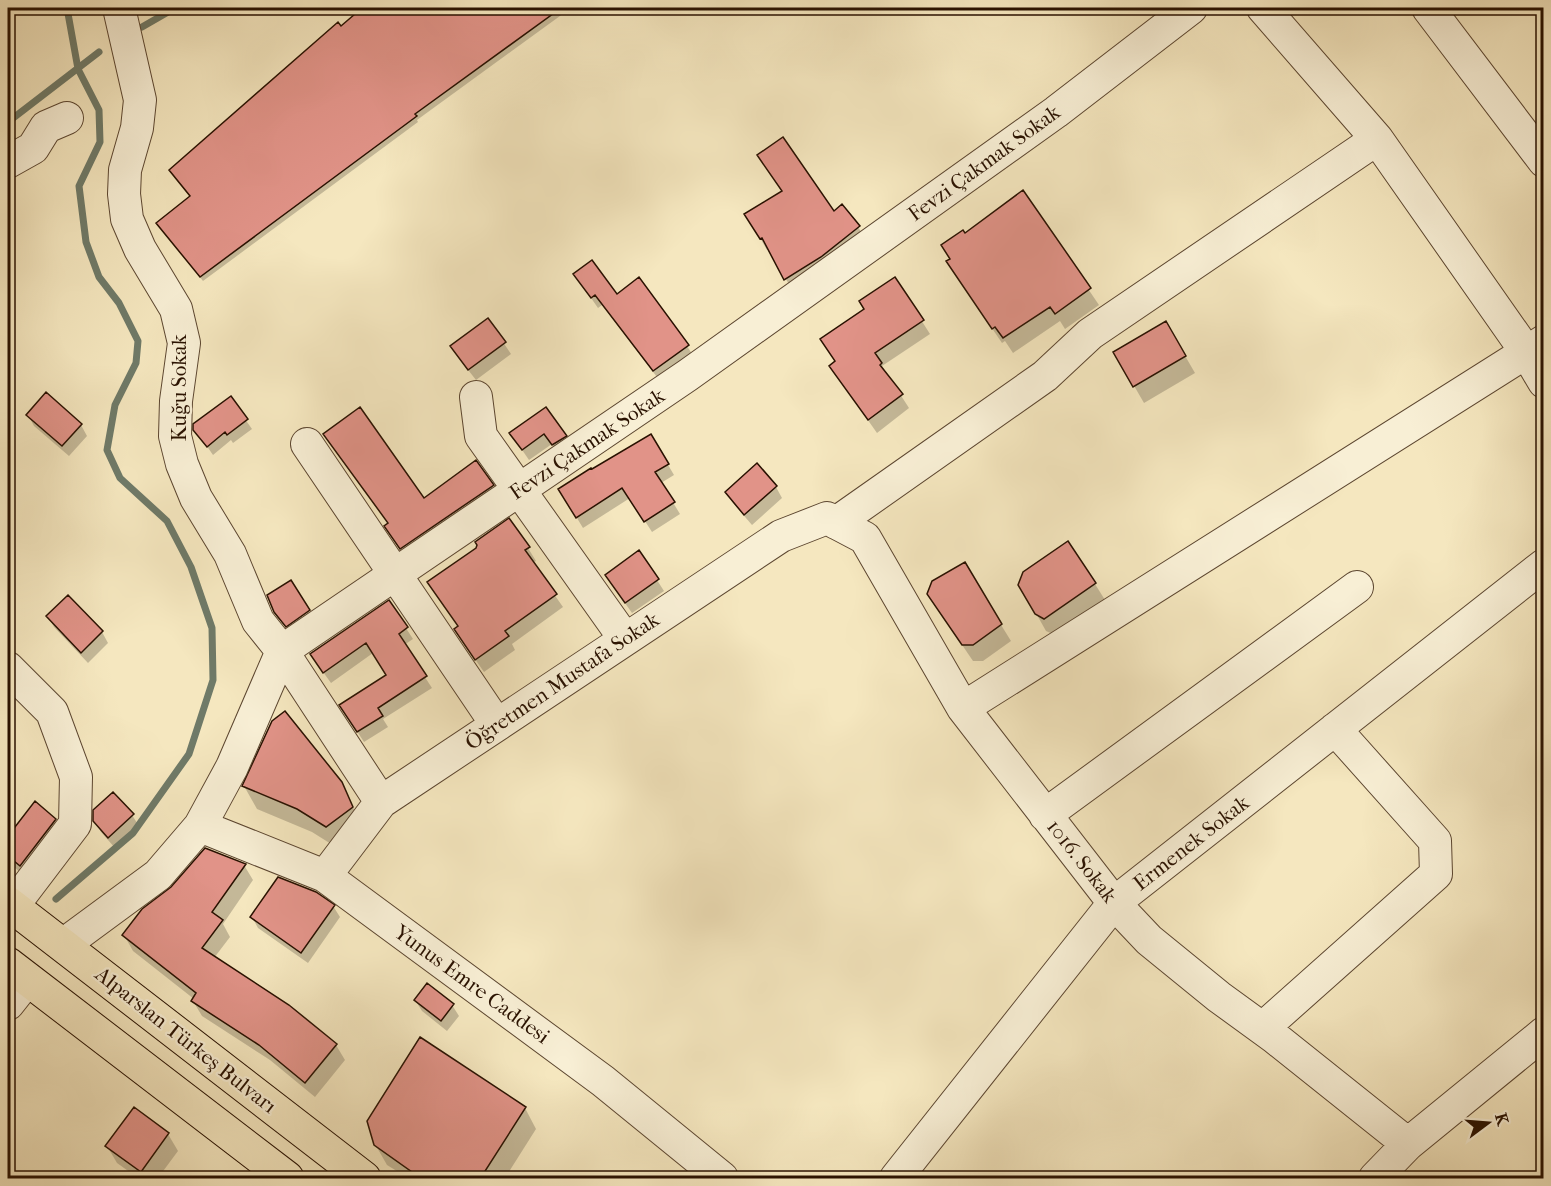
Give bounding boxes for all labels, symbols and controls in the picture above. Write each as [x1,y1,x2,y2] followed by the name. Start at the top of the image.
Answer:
[903,100,1065,227] street label: Fevzi Çakmak Sokak
[167,334,191,441] street label: Kuğu Sokak
[505,383,670,506] street label: Fevzi Çakmak Sokak
[461,607,664,755] street label: Öğretmen Mustafa Sokak
[1129,790,1254,896] street label: Ermenek Sokak
[1042,815,1122,907] street label: 1016. Sokak
[389,919,554,1048] street label: Yunus Emre Caddesi
[90,961,281,1118] street label: Alparslan Türkeş Bulvarı
[1458,1093,1518,1153] north arrow
[1491,1111,1513,1129] text: K

